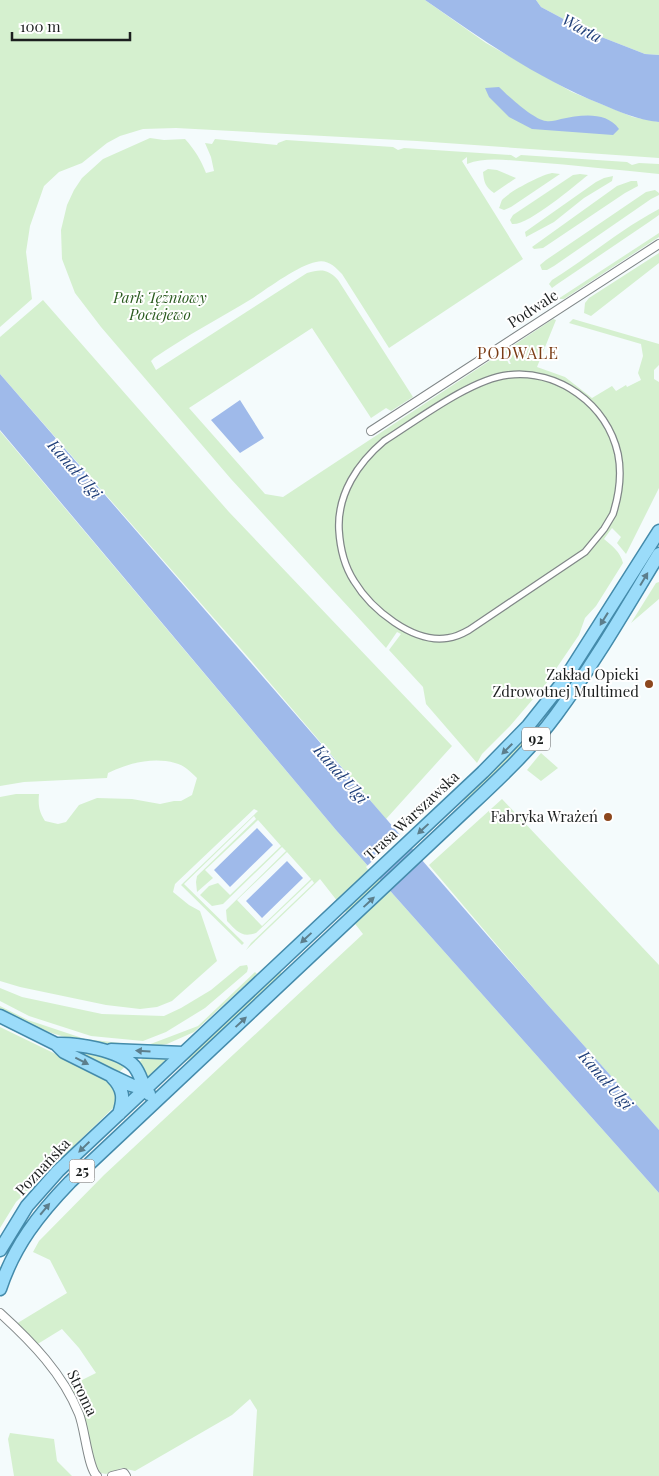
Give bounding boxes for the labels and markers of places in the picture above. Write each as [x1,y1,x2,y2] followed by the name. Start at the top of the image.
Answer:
[492,664,640,701] place label: Zakład Opieki Zdrowotnej Multimed
[643,678,655,690] marker: Zakład Opieki Zdrowotnej Multimed
[491,806,598,826] place label: Fabryka Wrażeń
[602,811,614,823] marker: Fabryka Wrażeń

